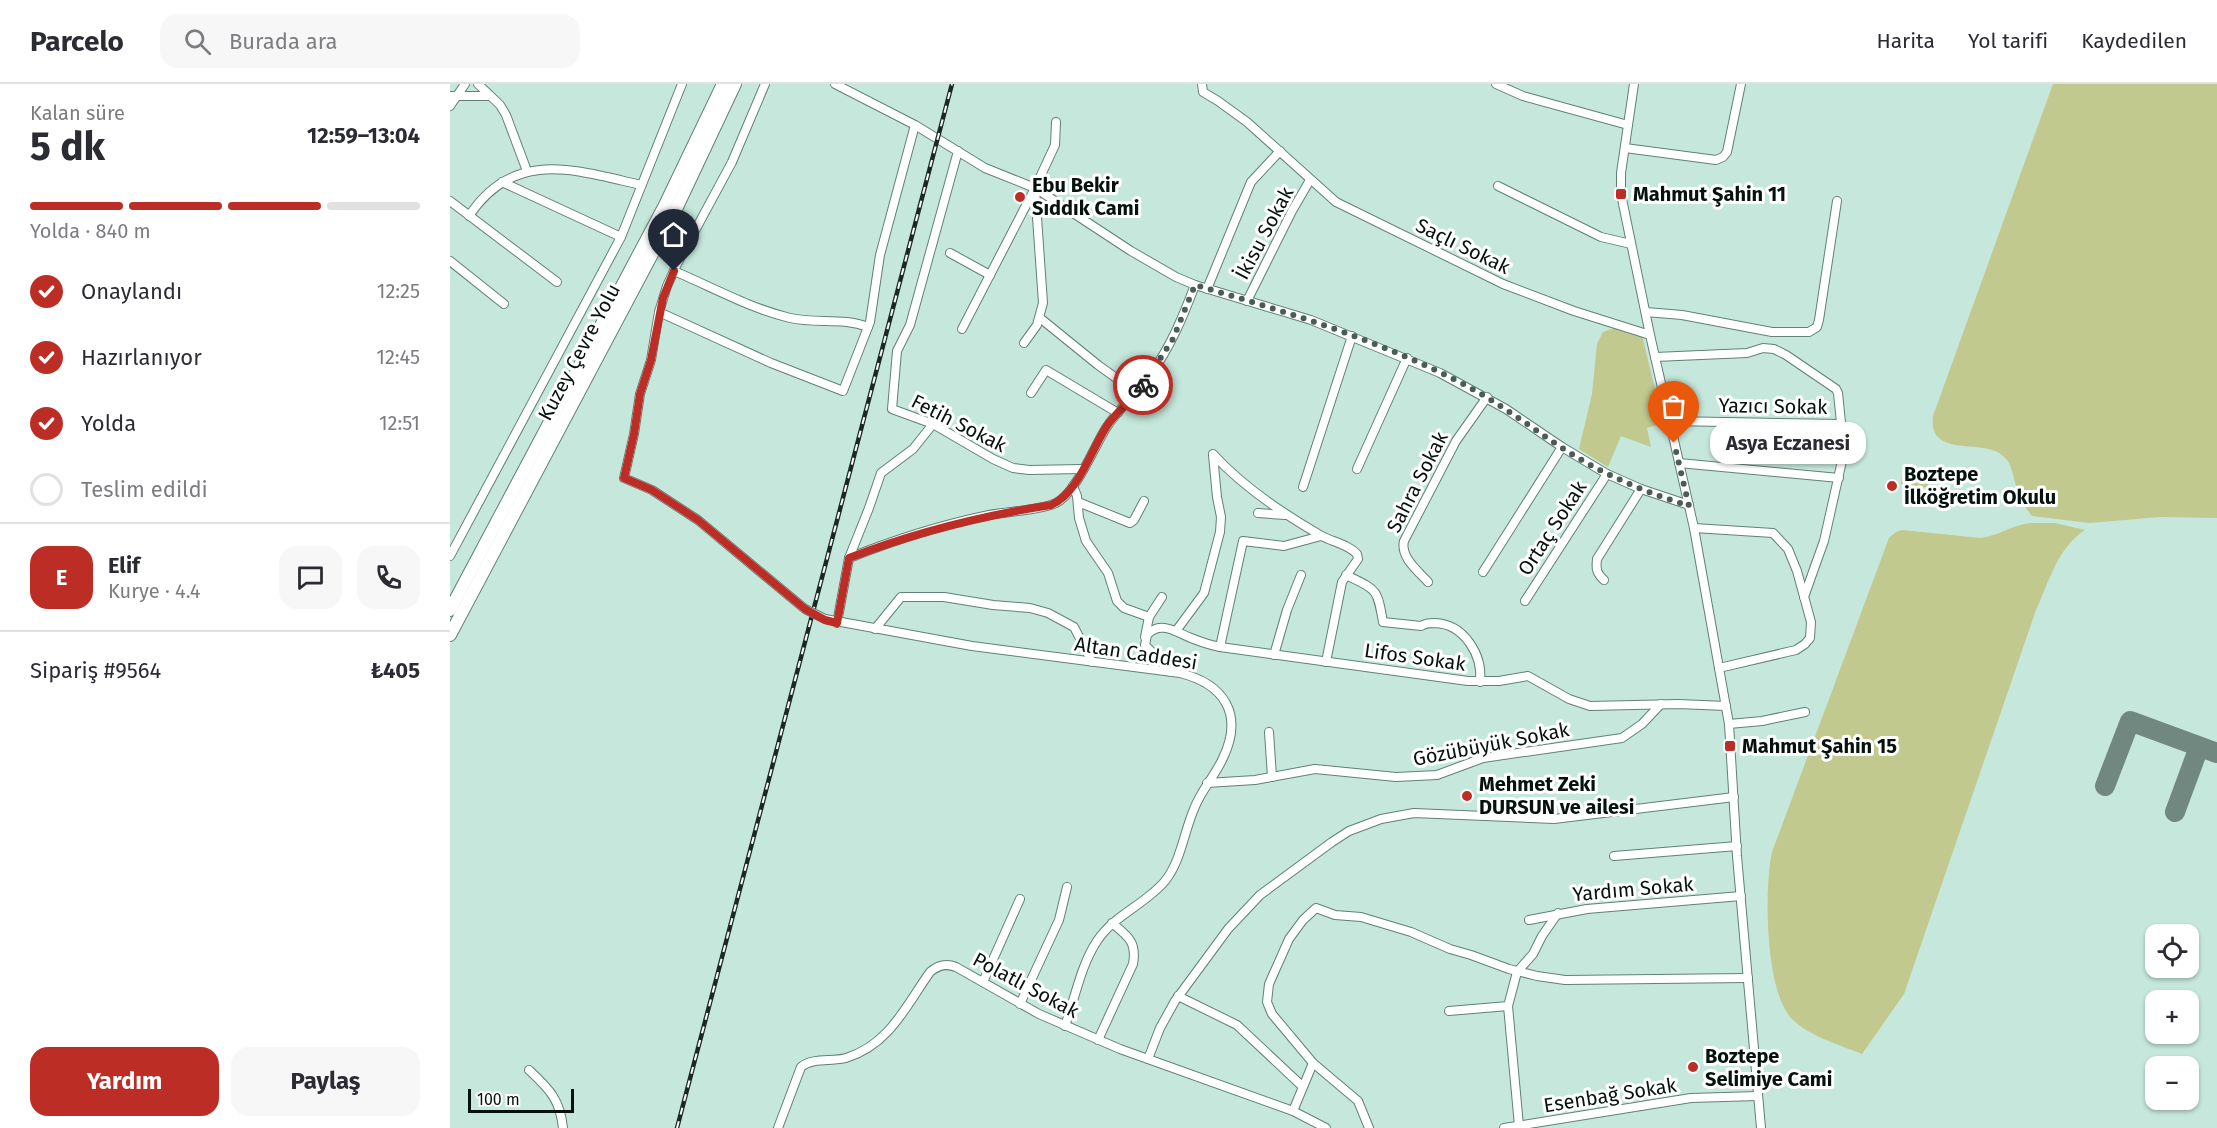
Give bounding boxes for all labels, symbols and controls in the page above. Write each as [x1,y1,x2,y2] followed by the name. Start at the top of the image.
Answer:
[160,14,580,68] search box
[30,25,124,58] text: Parcelo
[181,25,214,58] icon: search
[229,28,337,55] text: Burada ara
[1876,28,1935,54] text: Harita
[1968,28,2048,54] text: Yol tarifi
[2081,28,2187,54] text: Kaydedilen
[30,101,125,125] text: Kalan süre
[307,122,420,149] text: 12:59–13:04
[30,124,105,170] text: 5 dk
[1032,173,1139,220] place label: Ebu Bekir Sıddık Cami
[1230,182,1299,284] street label: İkisu Sokak
[1633,182,1786,207] place label: Mahmut Şahin 11
[1614,187,1628,201] marker: Mahmut Şahin 11
[1013,190,1027,204] marker: Ebu Bekir Sıddık Cami
[648,209,699,271] pin
[1412,213,1515,280] street label: Saçlı Sokak
[657,218,690,251] icon: home
[30,219,151,243] text: Yolda · 840 m
[30,275,63,308] icon: check
[81,278,182,305] text: Onaylandı
[377,279,420,303] text: 12:25
[533,279,626,425] street label: Kuzey Çevre Yolu
[30,341,63,374] icon: check
[81,344,202,371] text: Hazırlanıyor
[376,345,420,369] text: 12:45
[1113,355,1173,415] courier
[1127,369,1160,402] icon: bike
[1648,381,1699,443] pin
[907,389,1011,458] street label: Fetih Sokak
[1657,390,1690,423] icon: bag
[1718,393,1828,419] street label: Yazıcı Sokak
[30,407,63,440] icon: check
[81,410,136,437] text: Yolda
[379,411,420,435] text: 12:51
[1710,422,1866,464] callout: Asya Eczanesi
[1381,427,1453,537] street label: Sahra Sokak
[1726,431,1850,455] text: Asya Eczanesi
[1904,462,2056,509] place label: Boztepe İlköğretim Okulu
[81,476,208,503] text: Teslim edildi
[1513,476,1593,580] street label: Ortaç Sokak
[1885,479,1899,493] marker: Boztepe İlköğretim Okulu
[279,546,342,609] button: chat
[357,546,420,609] button: phone
[108,552,140,579] text: Elif
[56,564,67,591] text: E
[108,579,200,603] text: Kurye · 4.4
[1073,631,1199,675] street label: Altan Caddesi
[1363,638,1468,676] street label: Lifos Sokak
[30,657,161,684] text: Sipariş #9564
[370,657,420,684] text: ₺405
[1411,717,1572,771] street label: Gözübüyük Sokak
[1742,734,1897,759] place label: Mahmut Şahin 15
[1723,739,1737,753] marker: Mahmut Şahin 15
[1479,772,1634,819] place label: Mehmet Zeki DURSUN ve ailesi
[1460,789,1474,803] marker: Mehmet Zeki DURSUN ve ailesi
[1572,872,1695,906] street label: Yardım Sokak
[2145,924,2199,1110] map controls
[2145,924,2199,978] button: locate
[969,947,1084,1023] street label: Polatlı Sokak
[2145,990,2199,1044] button: +
[1705,1044,1832,1091] place label: Boztepe Selimiye Cami
[30,1047,219,1116] button: Yardım
[231,1047,420,1116] button: Paylaş
[2145,1056,2199,1110] button: −
[1686,1060,1700,1074] marker: Boztepe Selimiye Cami
[1542,1073,1679,1117] street label: Esenbağ Sokak
[468,1086,574,1114] scale bar
[477,1090,520,1109] text: 100 m

